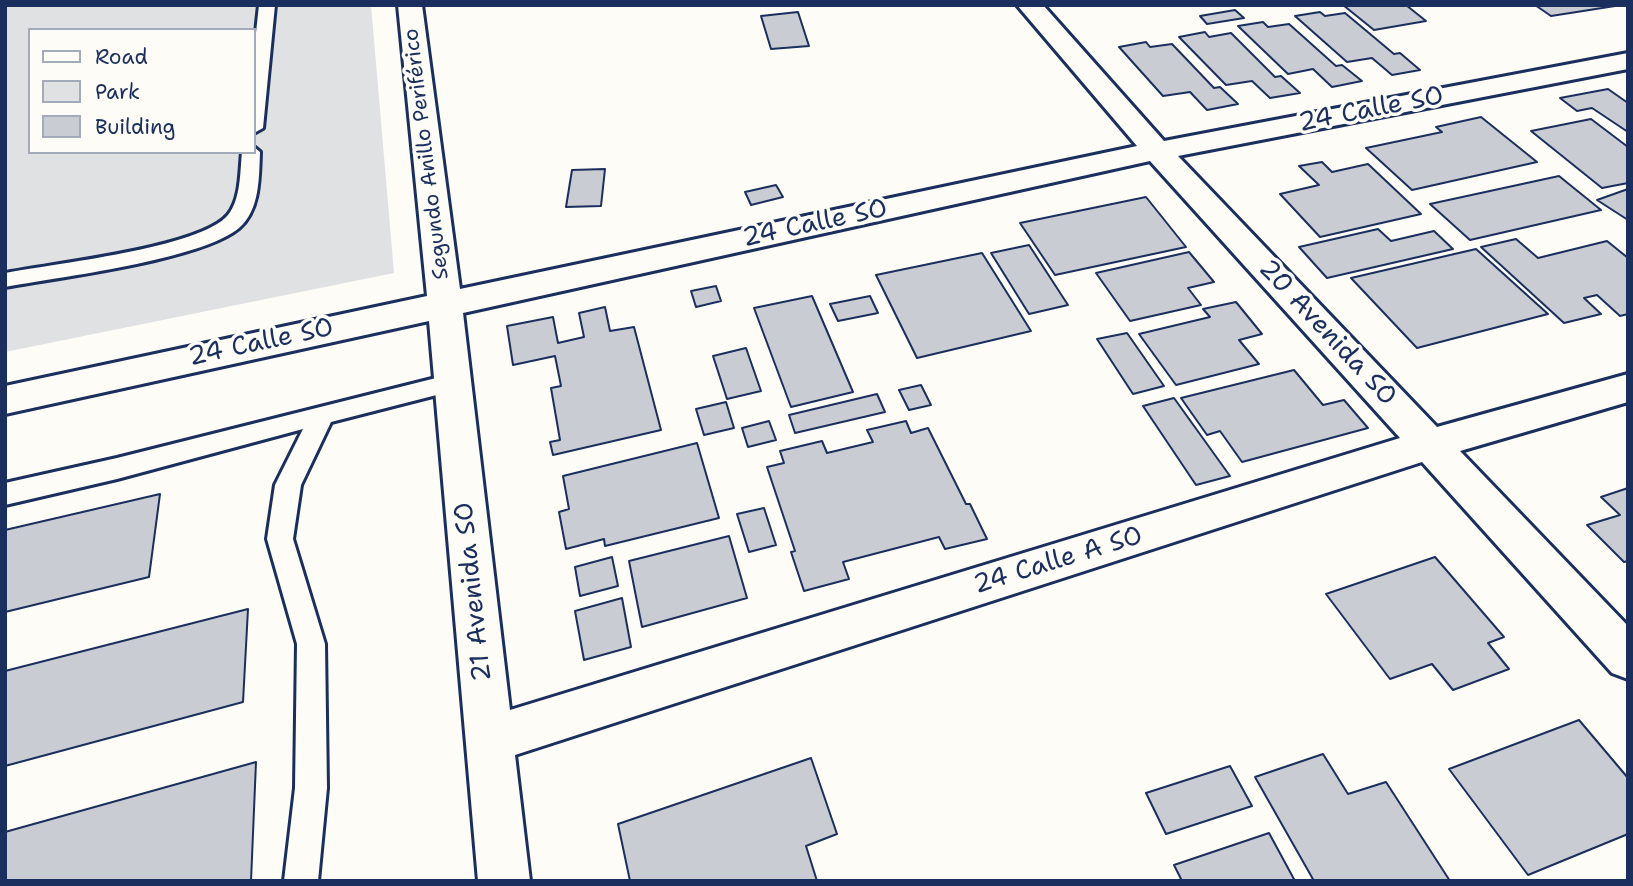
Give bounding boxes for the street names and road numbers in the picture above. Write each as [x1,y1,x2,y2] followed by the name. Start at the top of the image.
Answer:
[399,27,455,281] street label: Segundo Anillo Periférico
[1296,81,1446,139] street label: 24 Calle SO
[740,193,890,255] street label: 24 Calle SO
[1252,254,1402,412] street label: 20 Avenida SO
[186,312,336,374] street label: 24 Calle SO
[449,501,499,683] street label: 21 Avenida SO
[970,521,1146,601] street label: 24 Calle A SO

